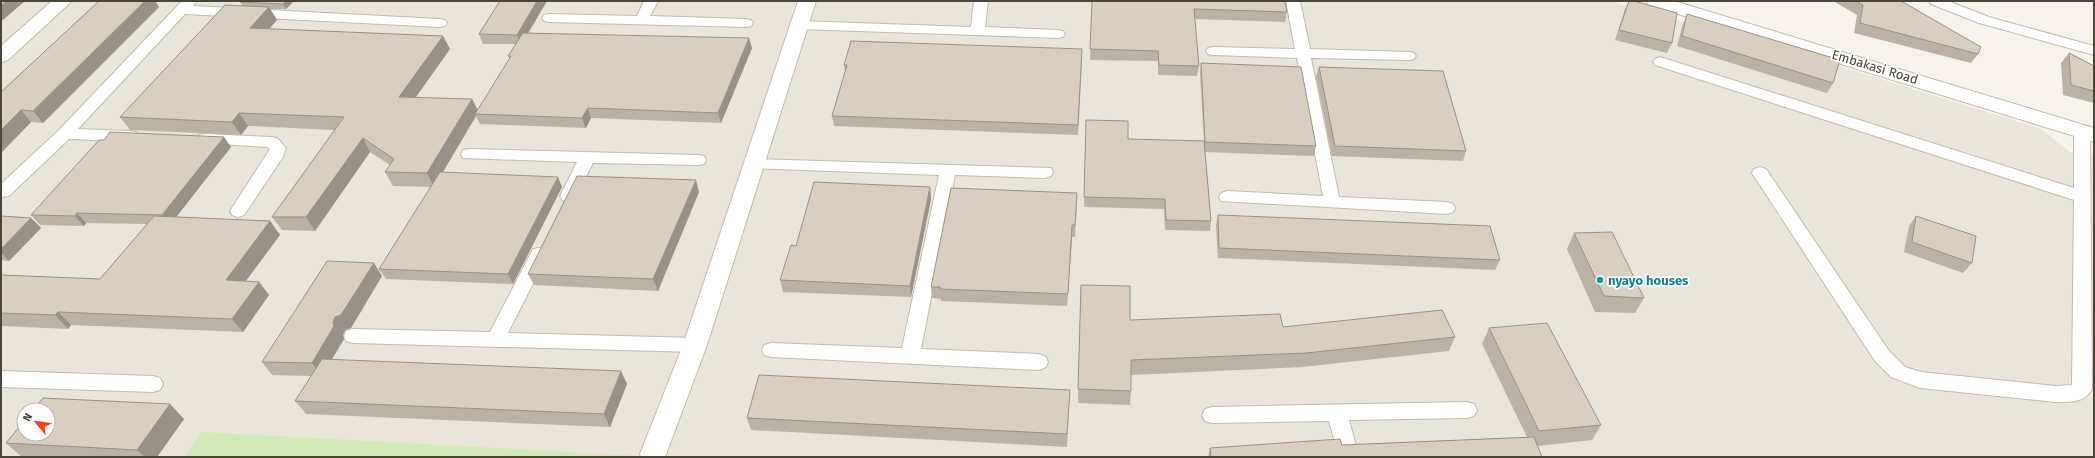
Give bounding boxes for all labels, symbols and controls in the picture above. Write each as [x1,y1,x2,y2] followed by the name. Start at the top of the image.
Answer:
[1830,47,1920,87] street label: Embakasi Road
[1608,273,1689,288] place label: nyayo houses
[1595,275,1605,285] marker: nyayo houses
[16,402,56,442] north arrow
[20,411,35,424] text: N

